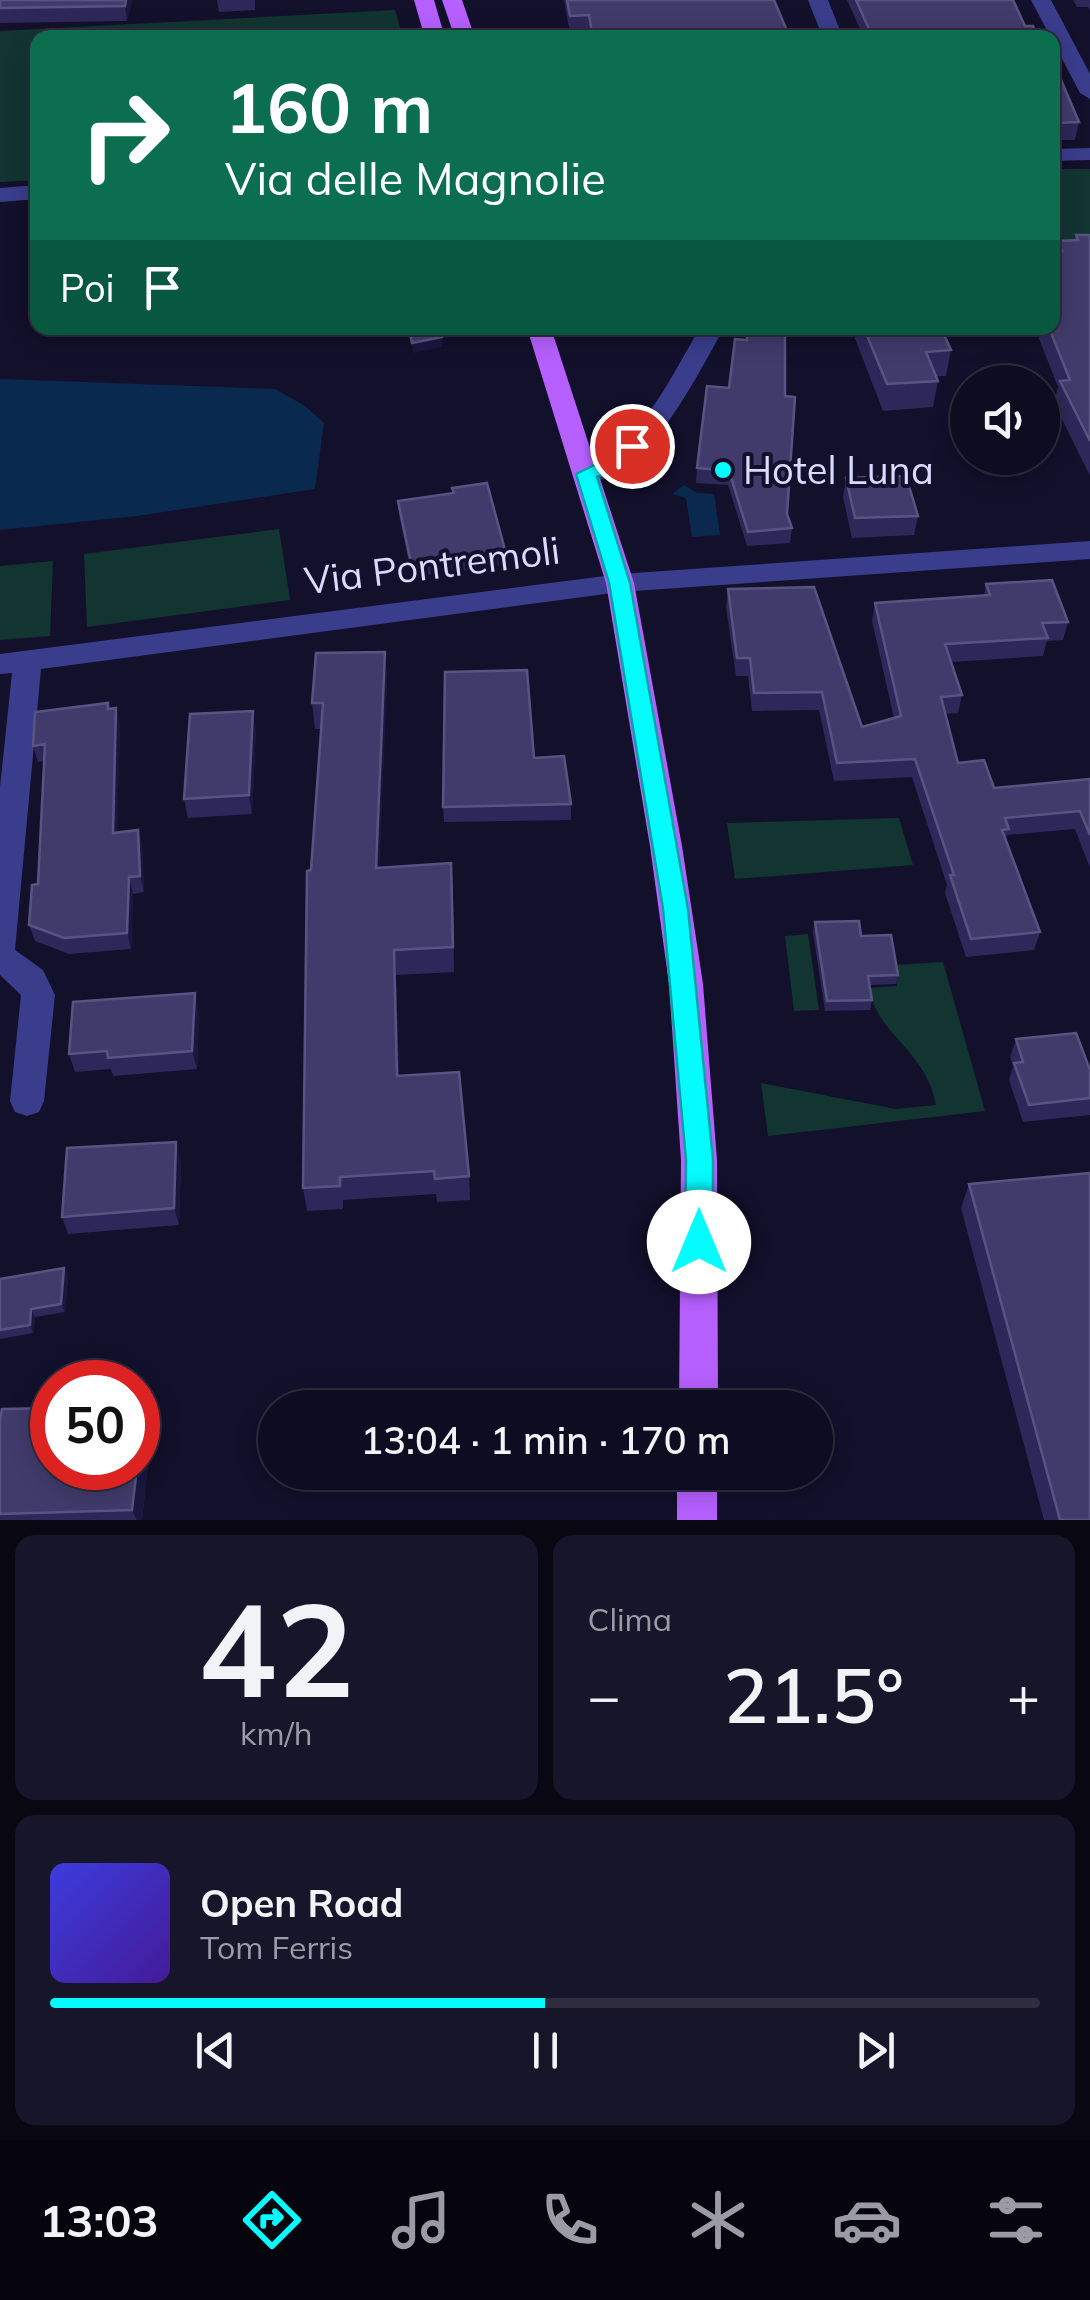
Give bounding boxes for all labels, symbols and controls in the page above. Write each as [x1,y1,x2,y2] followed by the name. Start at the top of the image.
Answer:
[225,63,433,151] text: 160 m
[60,70,190,200] icon: right
[225,150,606,206] text: Via delle Magnolie
[135,260,190,315] icon: arrive
[60,264,115,312] text: Poi
[950,365,1060,475] map controls
[950,365,1060,475] button: sound
[590,404,675,489] pin
[605,419,660,474] icon: arrive
[743,446,934,494] place label: Hotel Luna
[712,459,734,481] marker: Hotel Luna
[302,526,562,604] street label: Via Pontremoli
[647,1190,751,1294] position arrow
[30,1360,160,1490] speed limit sign: 50
[360,1416,731,1464] text: 13:04 · 1 min · 170 m
[198,1566,354,1730] text: 42
[588,1599,672,1639] text: Clima
[723,1648,904,1742] text: 21.5°
[588,1661,621,1730] text: −
[1007,1661,1040,1730] text: +
[240,1713,312,1753] text: km/h
[200,1879,403,1927] text: Open Road
[200,1927,353,1967] text: Tom Ferris
[188,2023,243,2078] icon: previous
[518,2023,573,2078] icon: pause
[848,2023,903,2078] icon: next
[237,2185,307,2255] icon: directions
[386,2185,456,2255] icon: music
[535,2185,605,2255] icon: phone
[683,2185,753,2255] icon: climate
[832,2185,902,2255] icon: car
[981,2185,1051,2255] icon: filters
[39,2192,159,2248] text: 13:03

